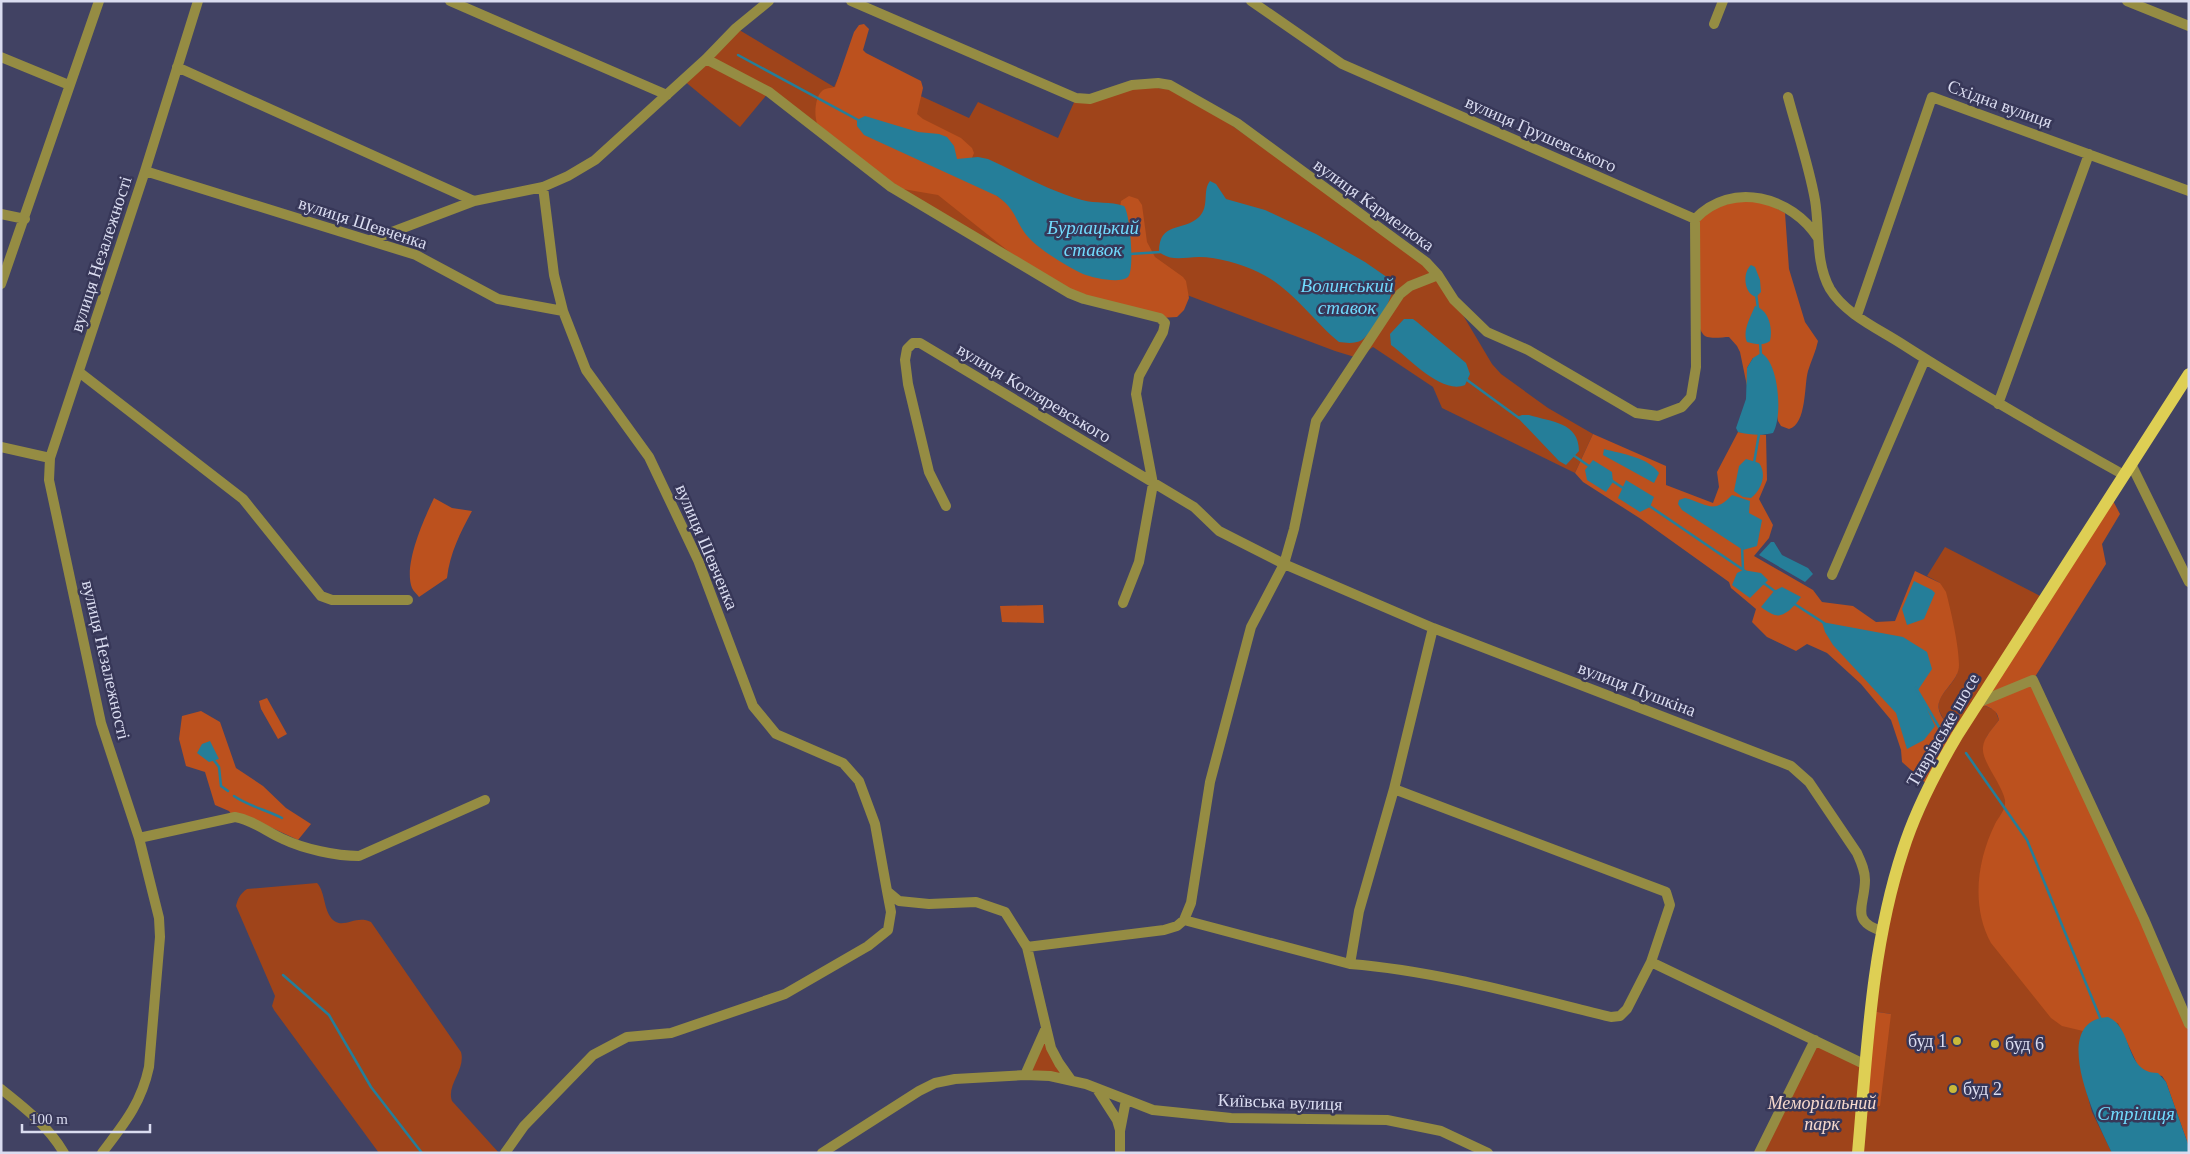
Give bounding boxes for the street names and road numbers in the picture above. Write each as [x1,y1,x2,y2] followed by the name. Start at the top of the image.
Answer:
[1945,76,2055,132] street label: Східна вулиця
[1462,92,1620,176] street label: вулиця Грушевського
[1310,155,1438,255] street label: вулиця Кармелюка
[66,173,136,335] street label: вулиця Незалежності
[296,193,430,253] street label: вулиця Шевченка
[953,339,1115,447] street label: вулиця Котляревського
[672,481,742,613] street label: вулиця Шевченка
[78,578,134,742] street label: вулиця Незалежності
[1575,657,1699,721] street label: вулиця Пушкіна
[1902,670,1984,790] street label: Тиврівське шосе
[1217,1090,1343,1114] street label: Київська вулиця

